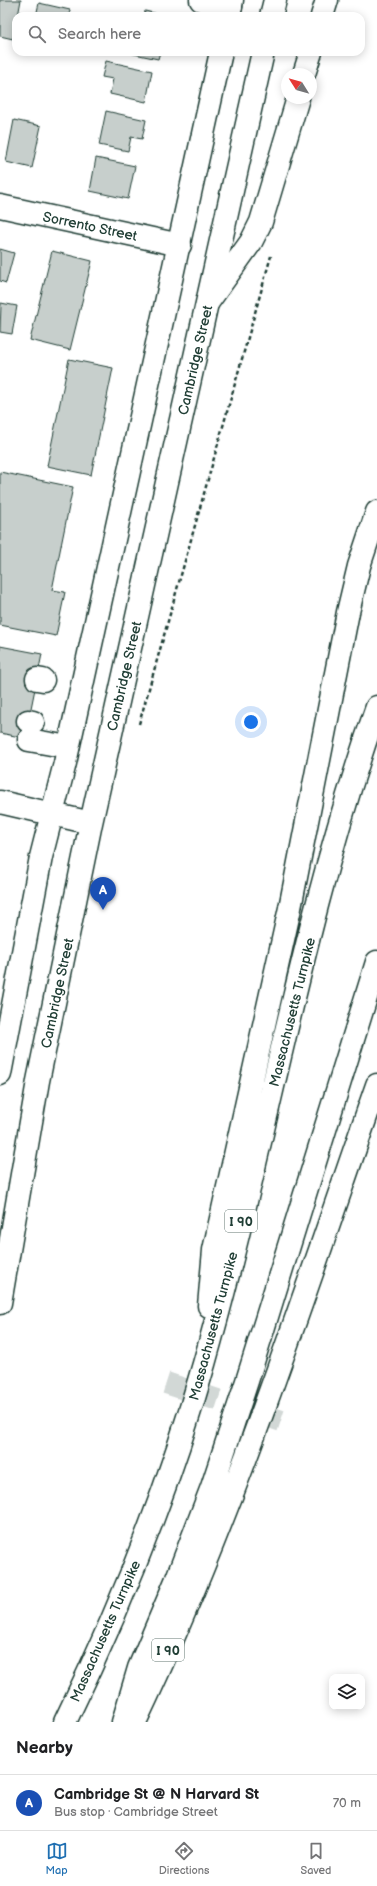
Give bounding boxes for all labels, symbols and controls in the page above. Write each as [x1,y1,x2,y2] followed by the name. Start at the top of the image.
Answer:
[12,12,365,56] search box
[26,23,48,45] icon: search
[58,25,141,44] text: Search here
[281,68,317,104] north arrow
[41,208,139,245] street label: Sorrento Street
[175,303,217,417] street label: Cambridge Street
[104,619,146,733] street label: Cambridge Street
[241,712,261,732] your location
[90,877,116,910] pin: A
[38,936,78,1050] street label: Cambridge Street
[266,936,319,1088] street label: Massachusetts Turnpike
[225,1210,257,1232] road number: I 90
[185,1250,242,1402] street label: Massachusetts Turnpike
[67,1558,144,1705] street label: Massachusetts Turnpike
[152,1639,184,1661] road number: I 90
[329,1674,365,1710] map controls
[329,1674,365,1710] button: layers
[16,1738,73,1758] text: Nearby
[54,1785,259,1804] text: Cambridge St @ N Harvard St
[25,1795,33,1811] text: A
[333,1795,361,1811] text: 70 m
[54,1804,218,1820] text: Bus stop · Cambridge Street
[46,1840,68,1877] tab: Map
[159,1840,209,1877] tab: Directions
[301,1840,331,1877] tab: Saved

